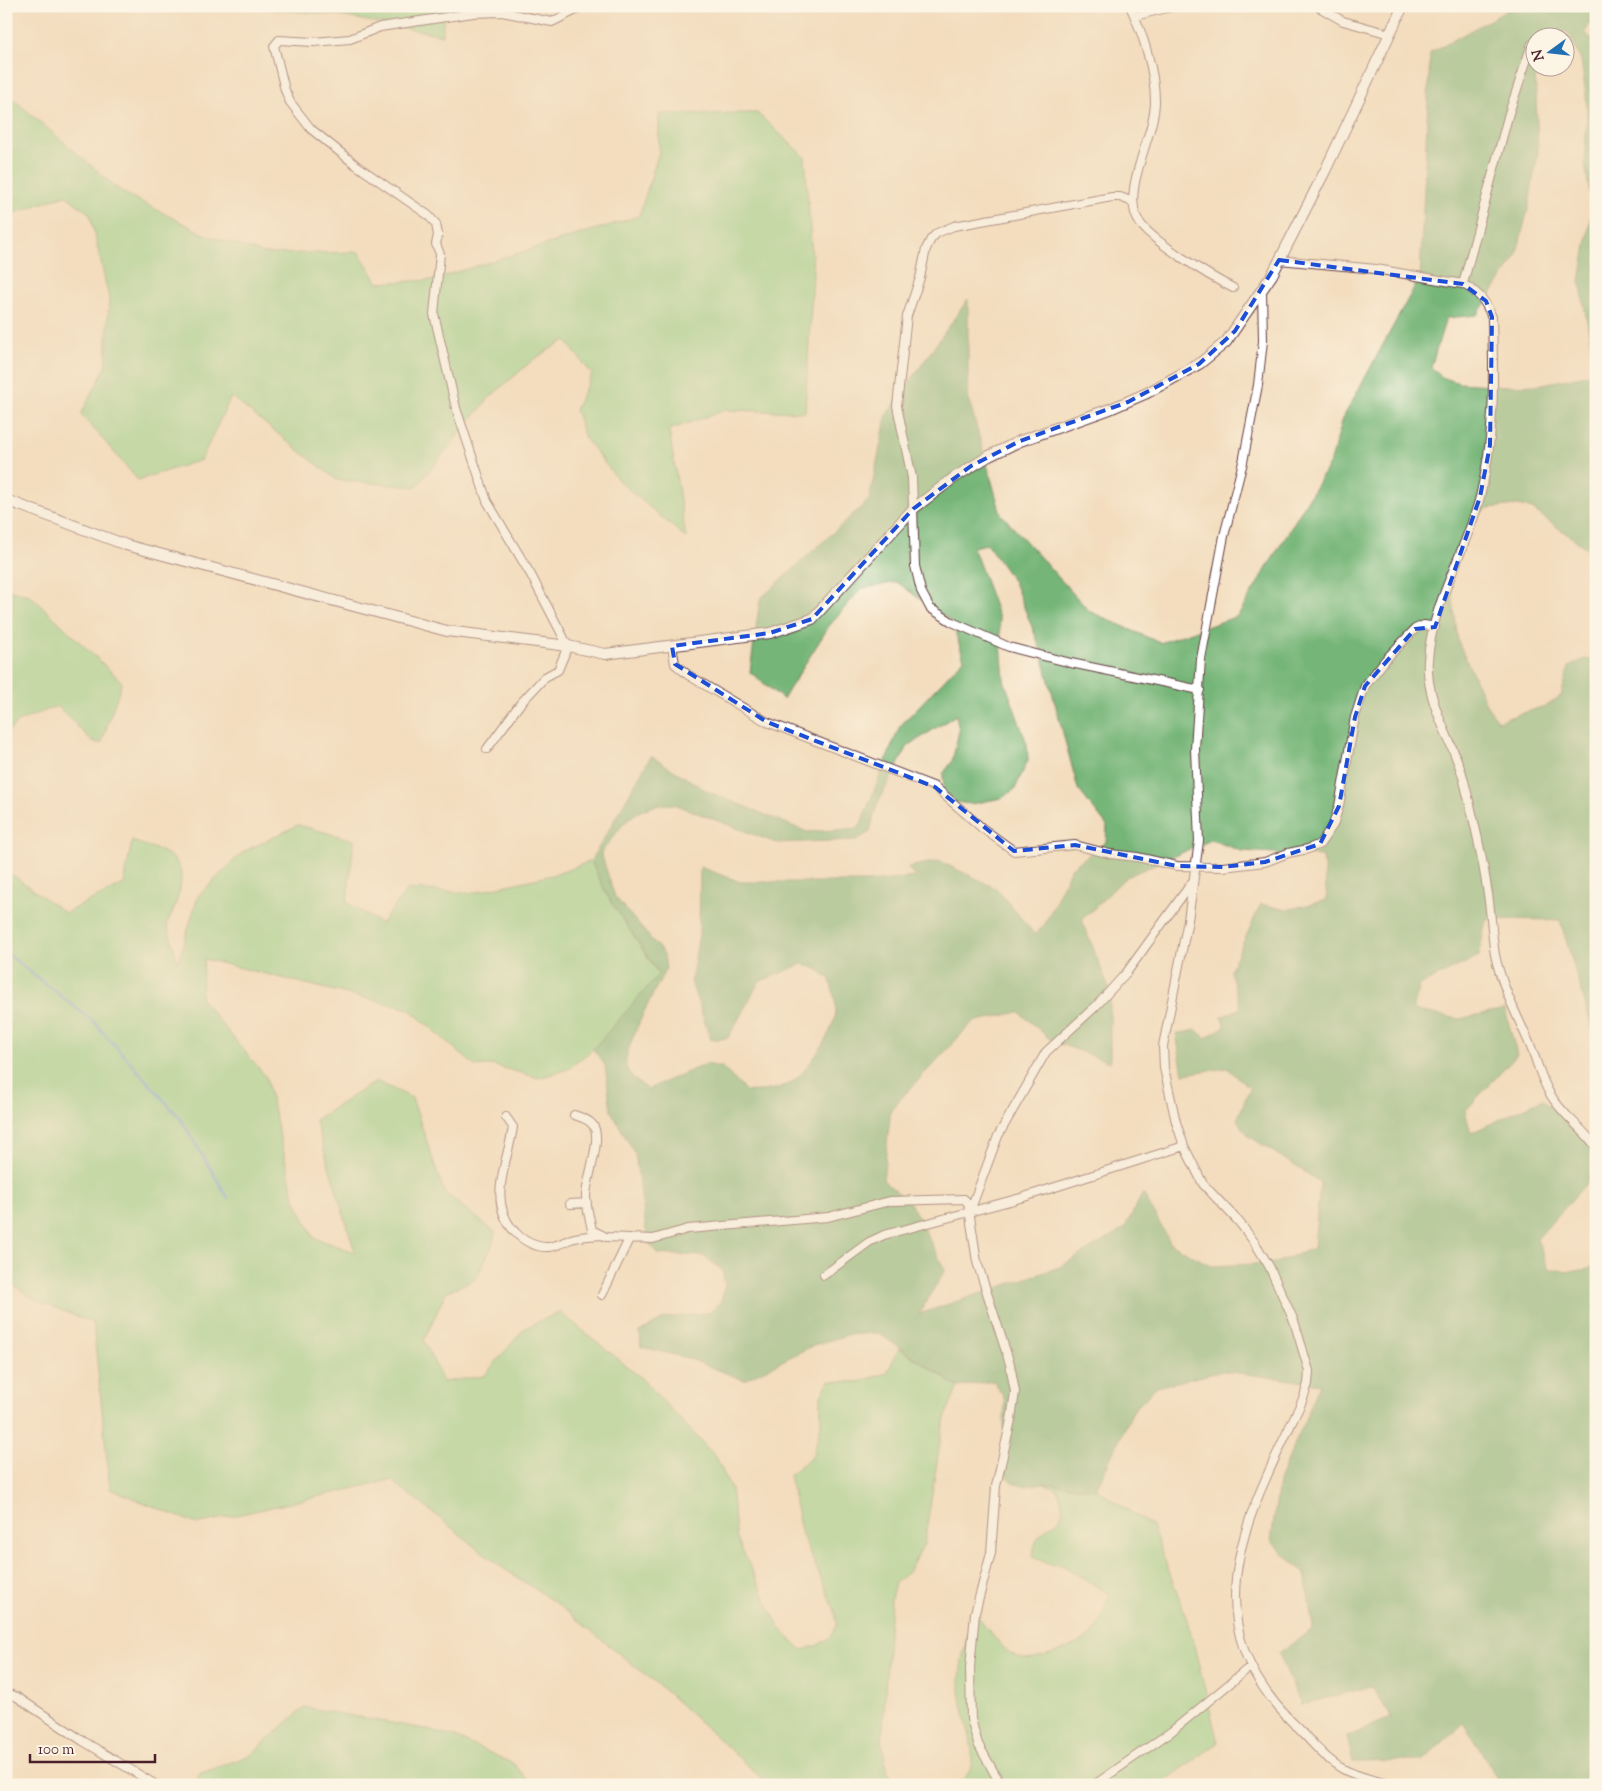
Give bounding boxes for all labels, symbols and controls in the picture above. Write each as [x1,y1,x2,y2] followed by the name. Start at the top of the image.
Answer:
[1524,28,1574,78] north arrow
[1528,47,1550,63] text: N
[30,1731,155,1763] scale bar
[38,1740,75,1761] text: 100 m

